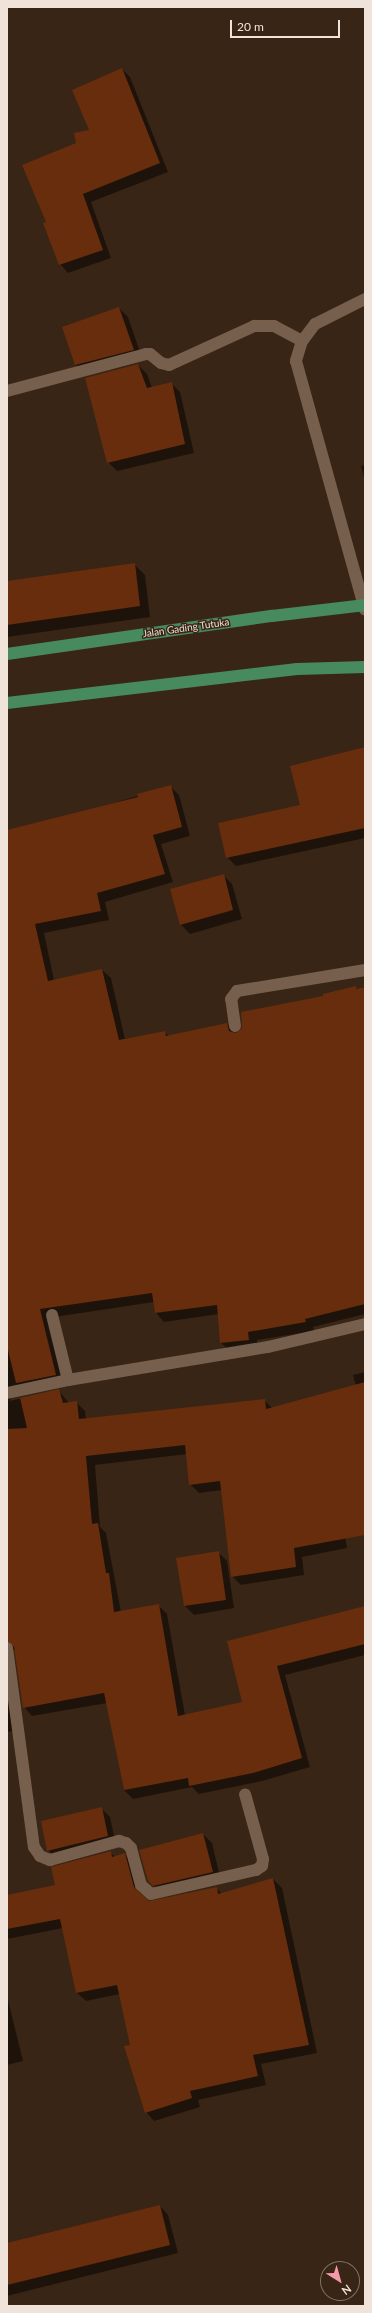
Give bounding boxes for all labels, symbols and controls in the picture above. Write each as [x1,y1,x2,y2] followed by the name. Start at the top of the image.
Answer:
[232,12,342,38] scale bar
[237,19,264,34] text: 20 m
[142,616,230,640] street label: Jalan Gading Tutuka
[320,2261,360,2301] north arrow
[340,2282,354,2298] text: N

